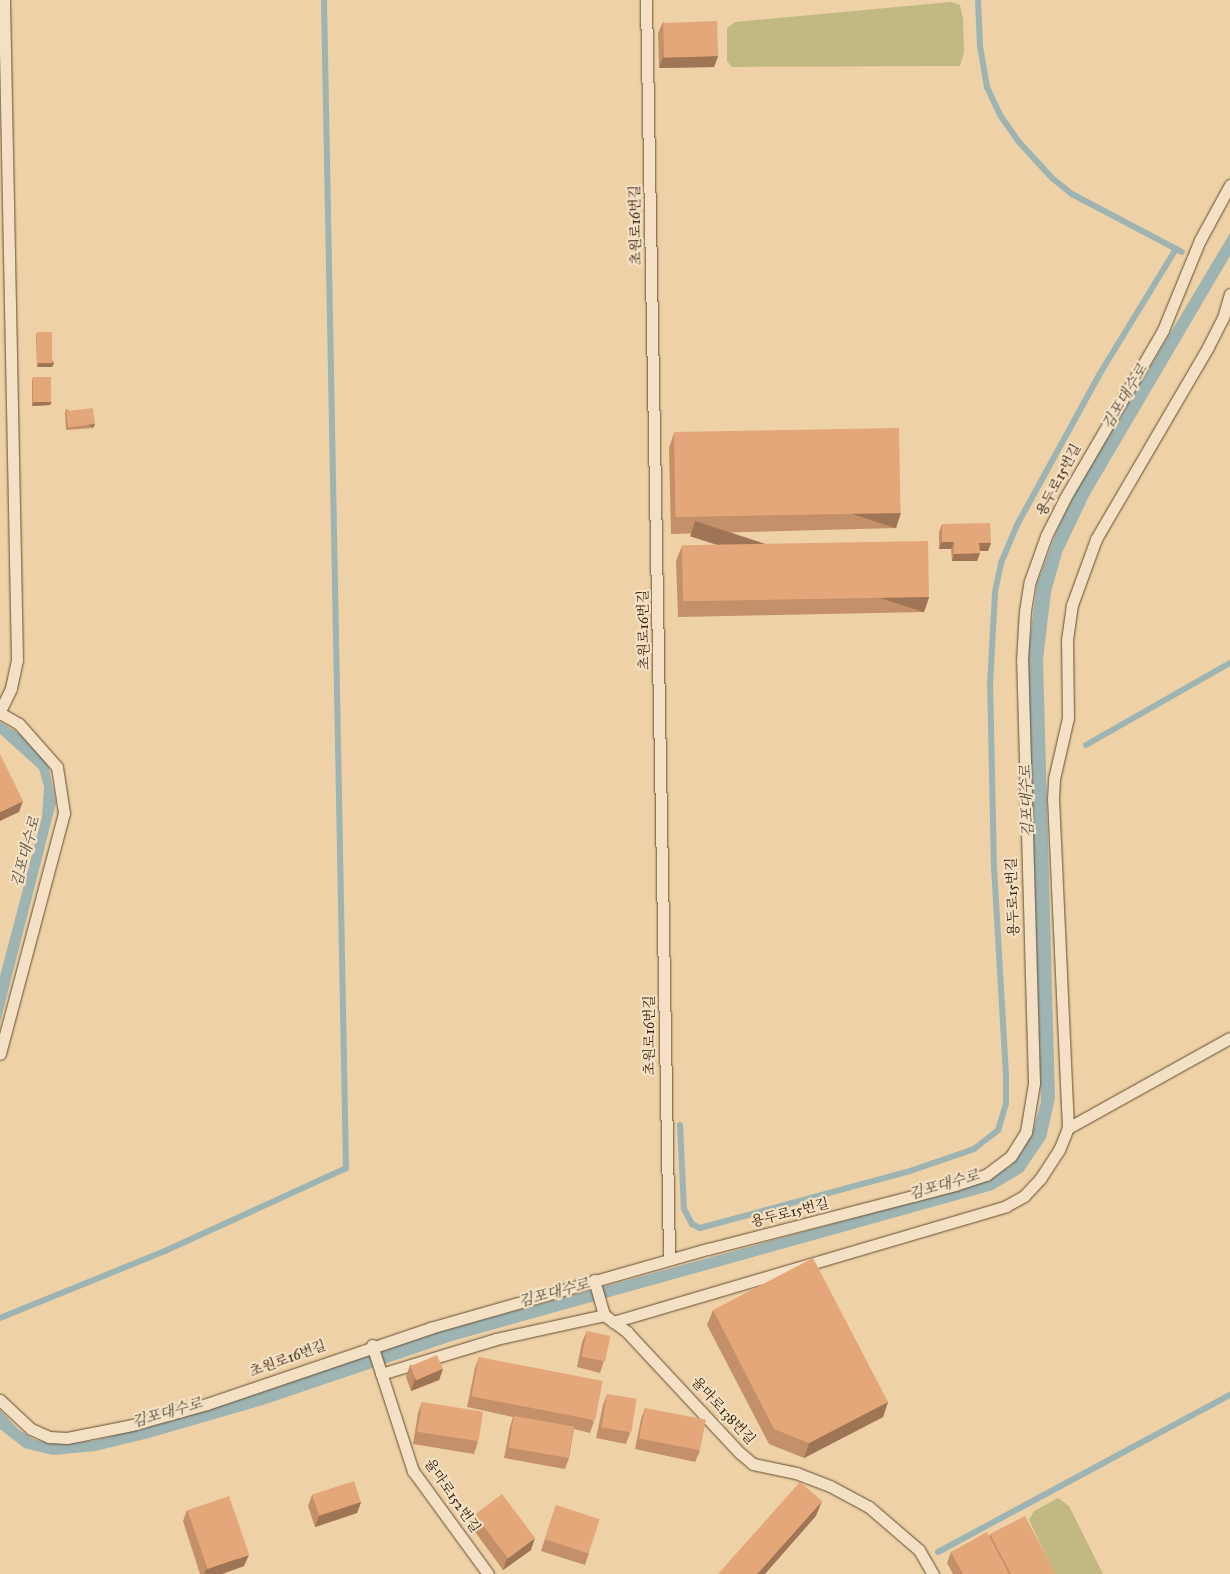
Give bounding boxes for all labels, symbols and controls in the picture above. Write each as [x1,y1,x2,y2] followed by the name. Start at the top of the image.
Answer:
[627,185,645,265] street label: 초원로16번길
[1099,361,1151,433] water label: 김포대수로
[1033,441,1085,519] street label: 용두로15번길
[635,590,653,670] street label: 초원로16번길
[1017,764,1037,838] water label: 김포대수로
[8,815,44,889] water label: 김포대수로
[1003,857,1023,937] street label: 용두로15번길
[642,995,658,1075] street label: 초원로16번길
[907,1166,981,1204] water label: 김포대수로
[749,1195,831,1231] street label: 용두로15번길
[517,1275,591,1311] water label: 김포대수로
[247,1337,329,1381] street label: 초원로16번길
[687,1374,759,1448] street label: 율마로138번길
[130,1394,204,1432] water label: 김포대수로
[420,1456,484,1536] street label: 율마로152번길

